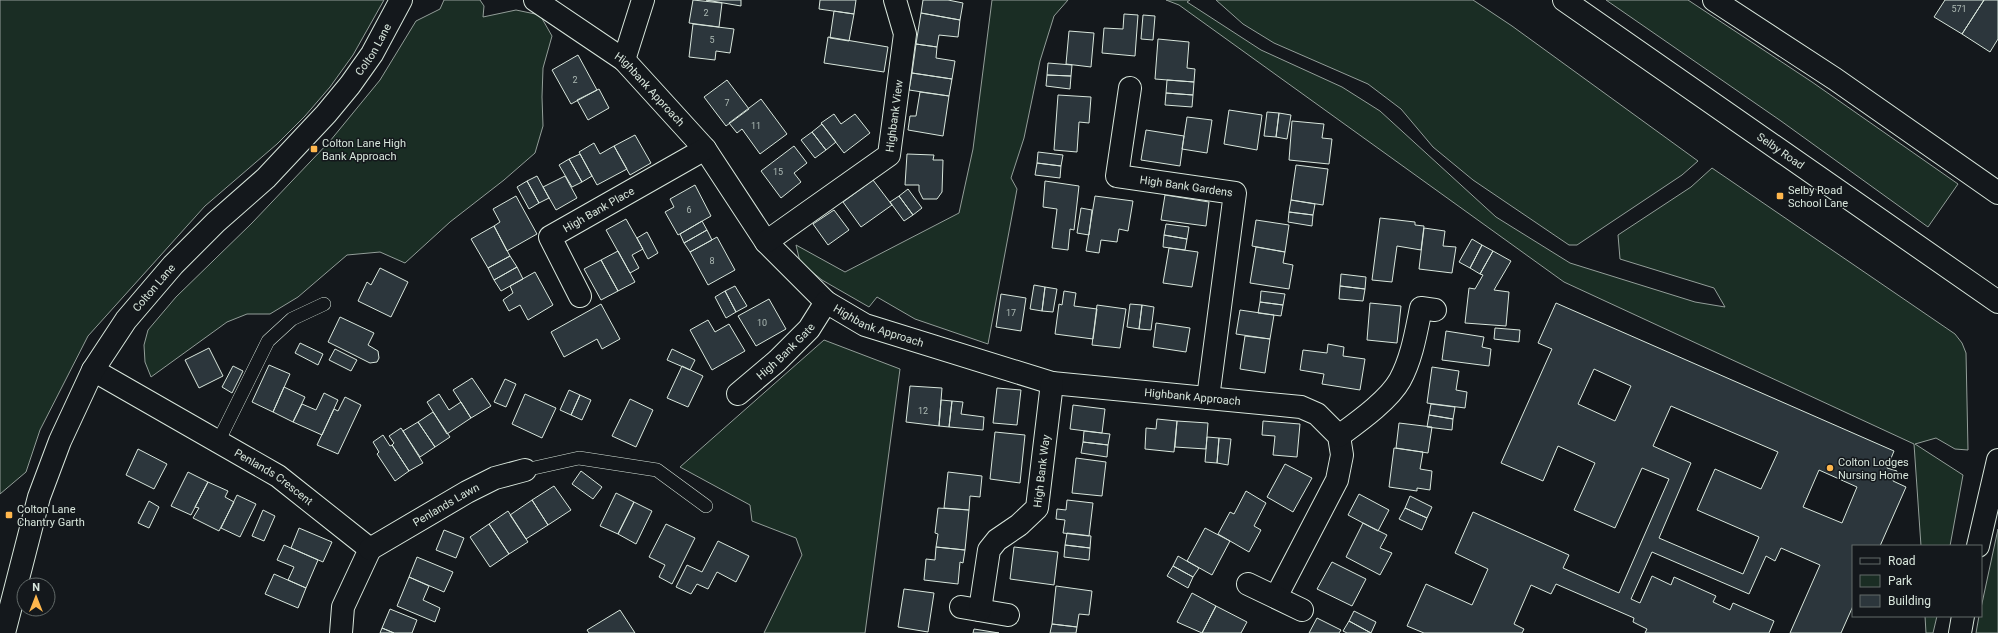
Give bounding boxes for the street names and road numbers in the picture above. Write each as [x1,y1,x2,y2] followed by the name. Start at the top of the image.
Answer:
[353,21,394,78] street label: Colton Lane
[612,50,687,129] street label: Highbank Approach
[883,78,906,153] street label: Highbank View
[1754,130,1806,172] street label: Selby Road
[1139,173,1234,200] street label: High Bank Gardens
[561,184,637,235] street label: High Bank Place
[130,261,178,314] street label: Colton Lane
[831,302,925,350] street label: Highbank Approach
[754,321,818,382] street label: High Bank Gate
[1144,386,1241,408] street label: Highbank Approach
[1031,433,1053,508] street label: High Bank Way
[232,446,315,508] street label: Penlands Crescent
[411,481,482,529] street label: Penlands Lawn

